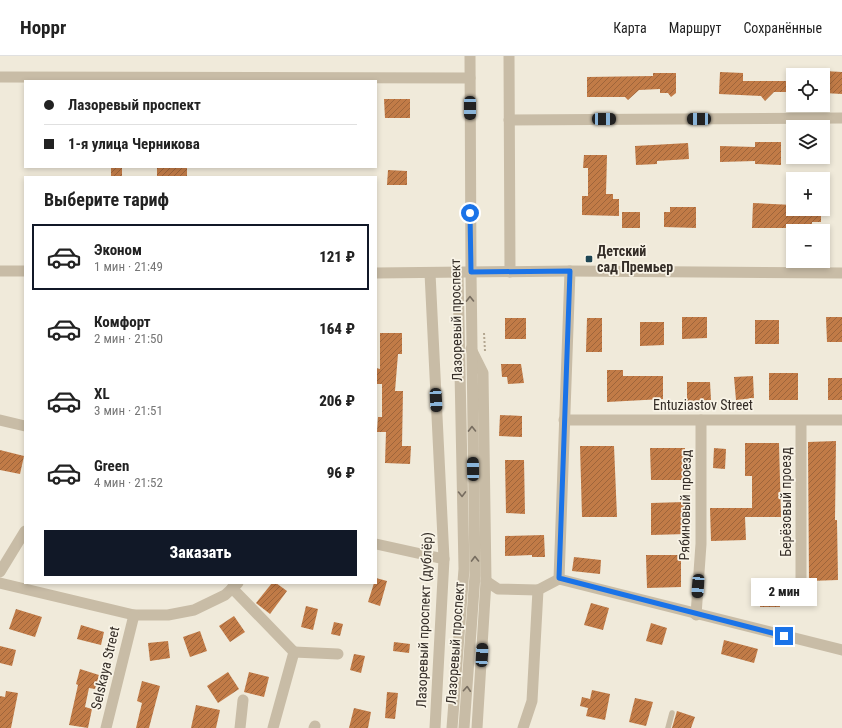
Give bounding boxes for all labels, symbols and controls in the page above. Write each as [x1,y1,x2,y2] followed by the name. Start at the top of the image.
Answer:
[20,16,66,39] text: Hoppr
[613,20,647,36] text: Карта
[669,20,721,36] text: Маршрут
[743,20,822,36] text: Сохранённые
[786,68,830,268] map controls
[786,68,830,112] button: locate
[68,96,201,114] text: Лазоревый проспект
[464,96,476,120] car
[592,113,616,125] car
[687,113,711,125] car
[786,120,830,164] button: layers
[68,135,200,153] text: 1-я улица Черникова
[786,172,830,216] button: +
[44,189,169,210] text: Выберите тариф
[461,204,479,222] route start
[786,224,830,268] button: −
[46,239,82,275] icon: car
[94,241,142,259] text: Эконом
[597,243,673,275] place label: Детский сад Премьер
[319,248,355,266] text: 121 ₽
[584,254,594,264] marker: Детский сад Премьер
[447,258,465,382] street label: Лазоревый проспект
[94,259,163,274] text: 1 мин · 21:49
[466,296,474,302] one-way arrow
[46,311,82,347] icon: car
[94,313,151,331] text: Комфорт
[319,320,355,338] text: 164 ₽
[94,331,163,346] text: 2 мин · 21:50
[46,383,82,419] icon: car
[94,385,110,403] text: XL
[429,388,443,412] car
[319,392,355,410] text: 206 ₽
[653,397,753,413] street label: Entuziastov Street
[94,403,163,418] text: 3 мин · 21:51
[468,426,477,432] one-way arrow
[778,447,794,557] street label: Берёзовый проезд
[676,449,694,561] street label: Рябиновый проезд
[46,455,82,491] icon: car
[94,457,129,475] text: Green
[467,457,479,481] car
[327,464,355,482] text: 96 ₽
[94,475,163,490] text: 4 мин · 21:52
[458,491,467,497] one-way arrow
[44,530,357,576] button: Заказать
[413,532,436,708] street label: Лазоревый проспект (дублёр)
[470,556,479,562] one-way arrow
[691,574,705,598] car
[751,578,817,606] callout: 2 мин
[443,581,467,705] street label: Лазоревый проспект
[768,584,800,599] text: 2 мин
[88,625,122,711] street label: Selskaya Street
[775,627,793,645] route end
[475,643,489,667] car
[463,686,472,692] one-way arrow

